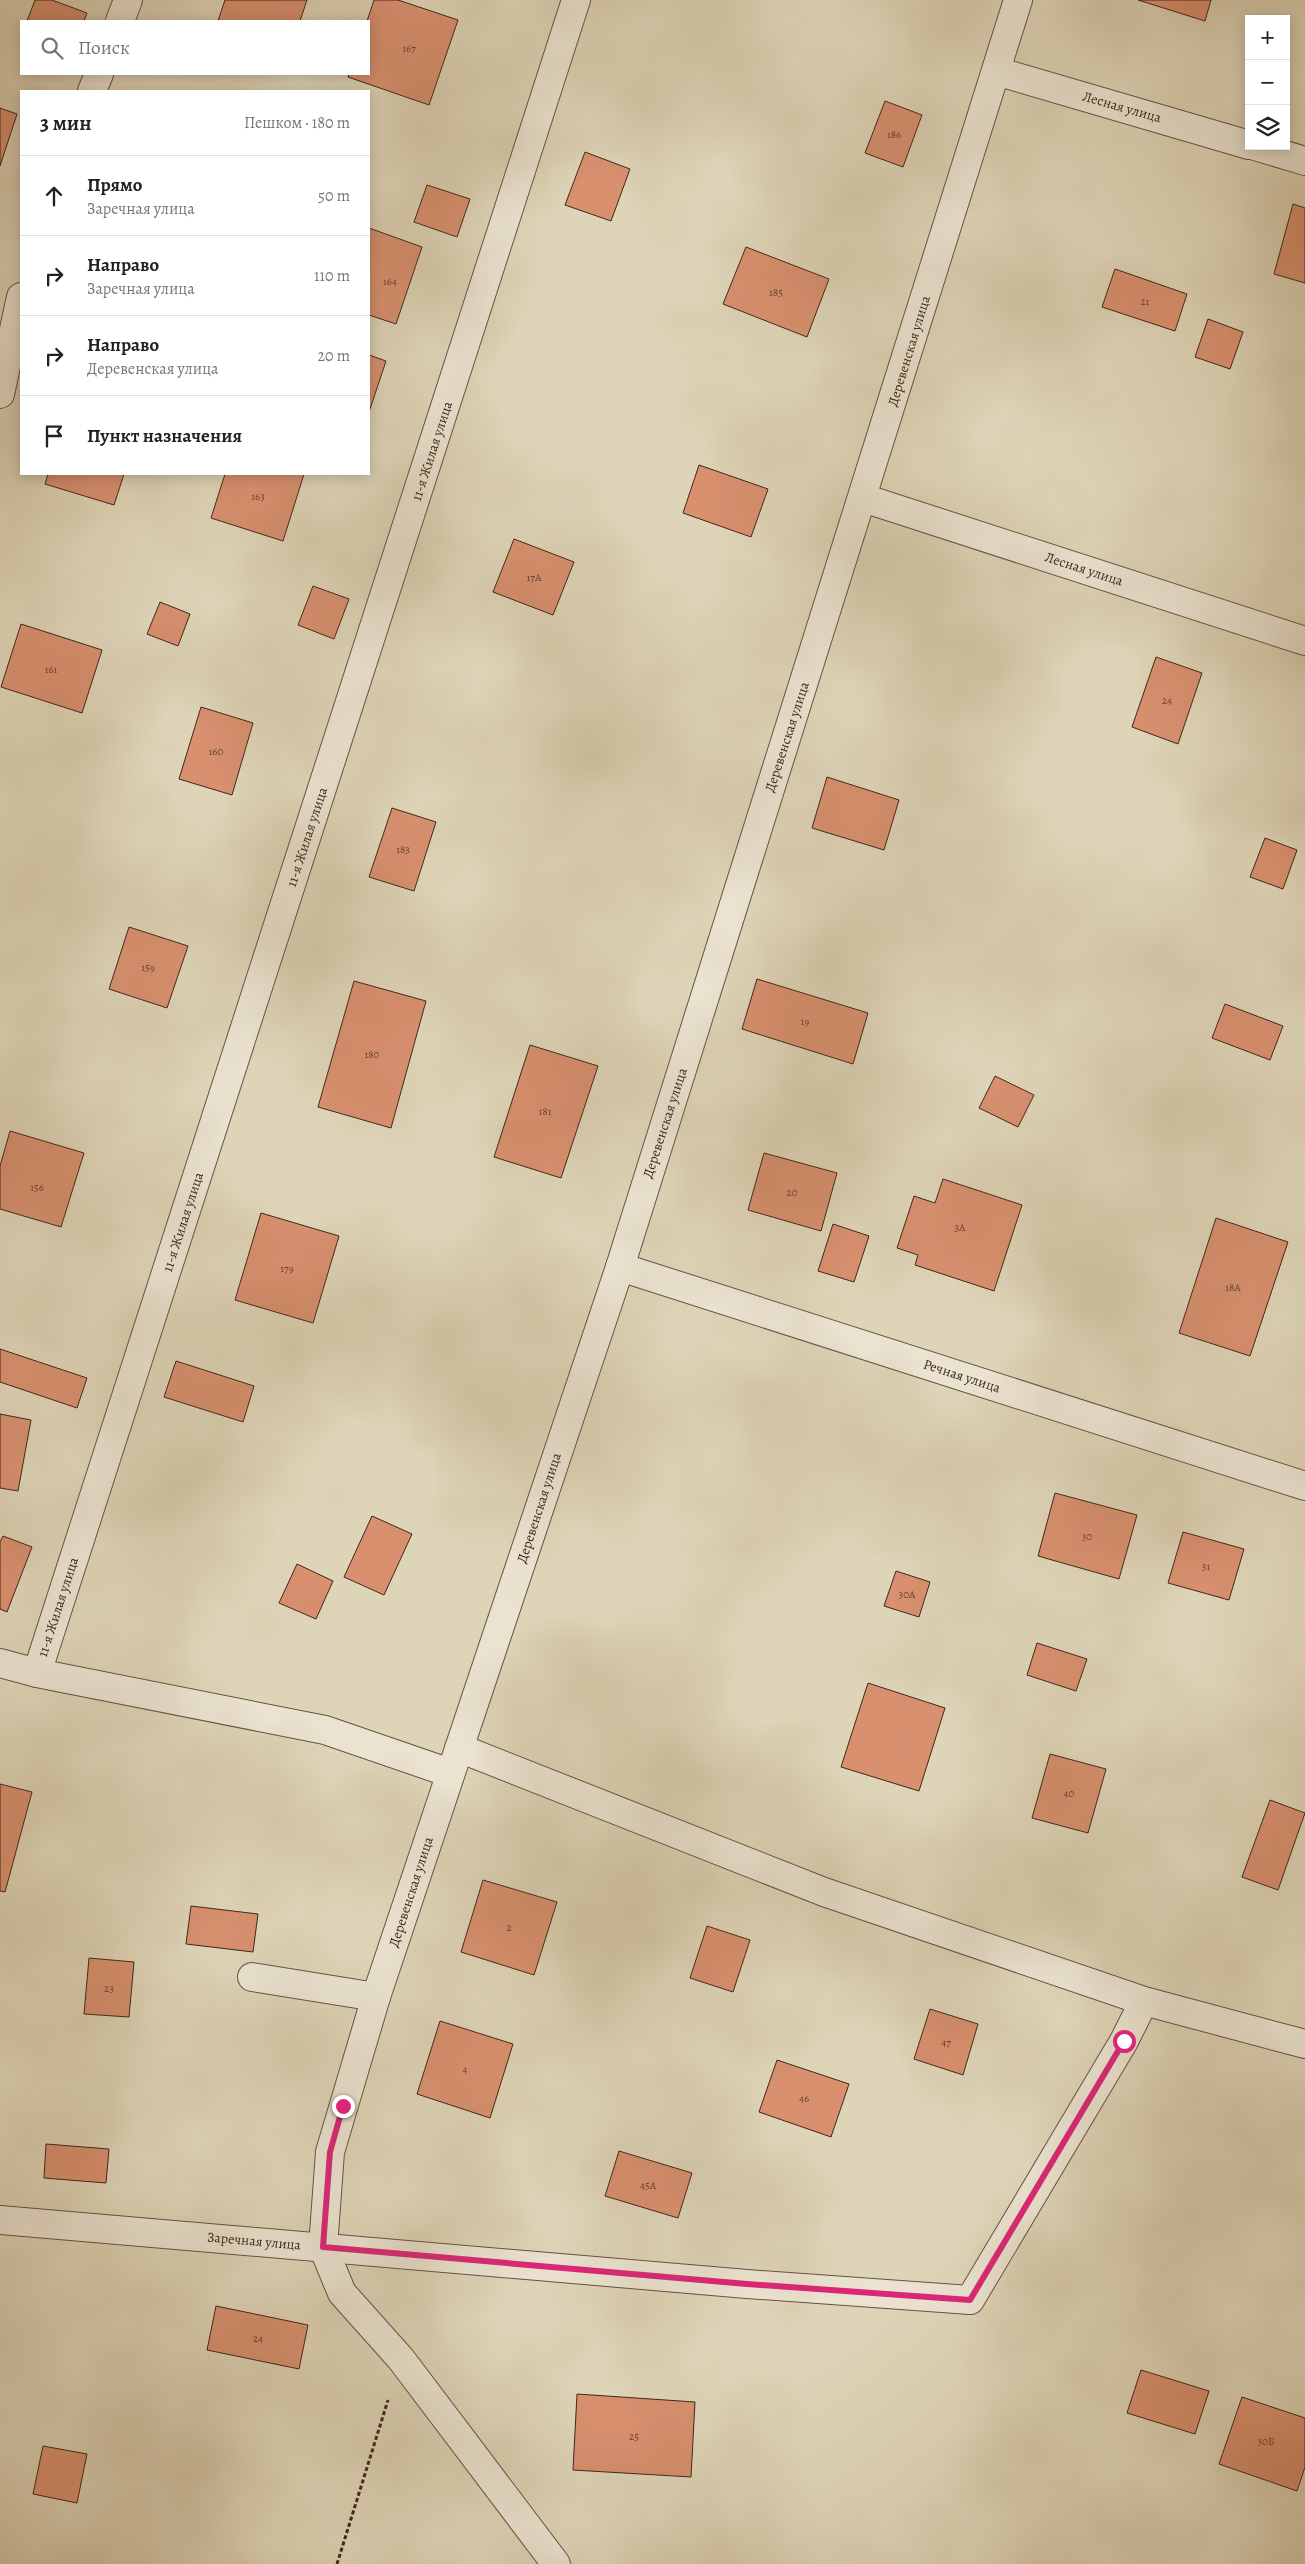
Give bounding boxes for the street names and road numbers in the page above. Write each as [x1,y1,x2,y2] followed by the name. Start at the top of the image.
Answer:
[1080,87,1164,127] street label: Лесная улица
[883,293,935,409] street label: Деревенская улица
[407,398,457,503] street label: 11-я Жилая улица
[1042,547,1126,591] street label: Лесная улица
[760,679,814,795] street label: Деревенская улица
[282,784,332,889] street label: 11-я Жилая улица
[638,1065,692,1181] street label: Деревенская улица
[158,1169,208,1274] street label: 11-я Жилая улица
[921,1355,1004,1398] street label: Речная улица
[512,1450,566,1566] street label: Деревенская улица
[33,1554,83,1659] street label: 11-я Жилая улица
[384,1834,438,1950] street label: Деревенская улица
[206,2227,302,2255] street label: Заречная улица

